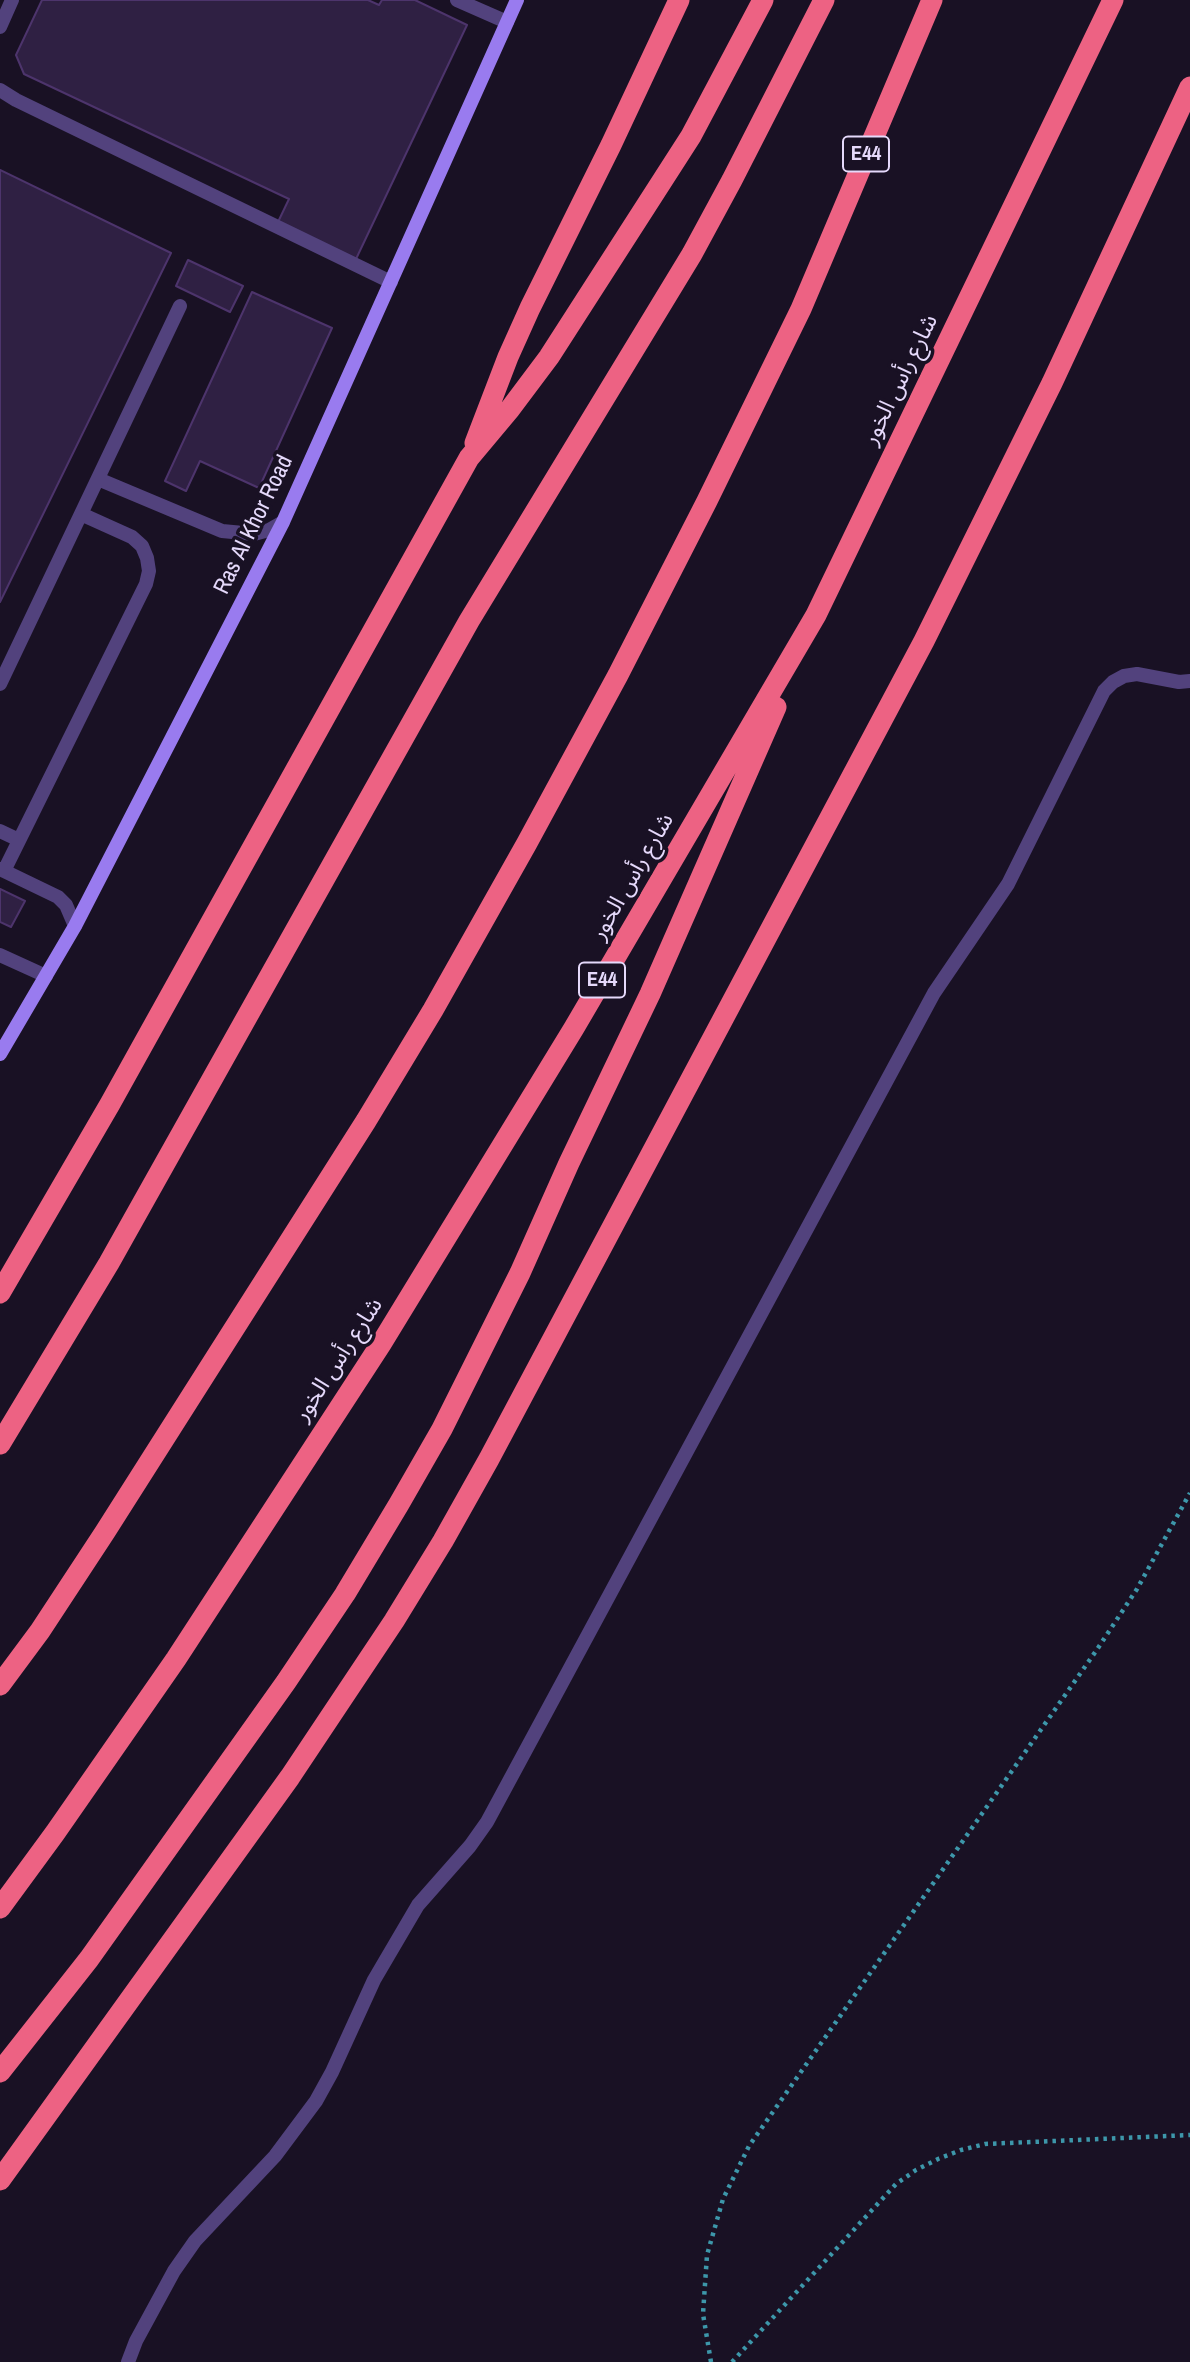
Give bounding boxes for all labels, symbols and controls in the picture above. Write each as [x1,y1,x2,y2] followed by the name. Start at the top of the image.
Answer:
[843,136,889,172] road number: E44
[858,310,944,450] street label: شارع رأس الخور
[209,451,299,599] street label: Ras Al Khor Road
[586,809,680,945] street label: شارع رأس الخور
[579,962,625,998] road number: E44
[289,1293,389,1427] street label: شارع رأس الخور

